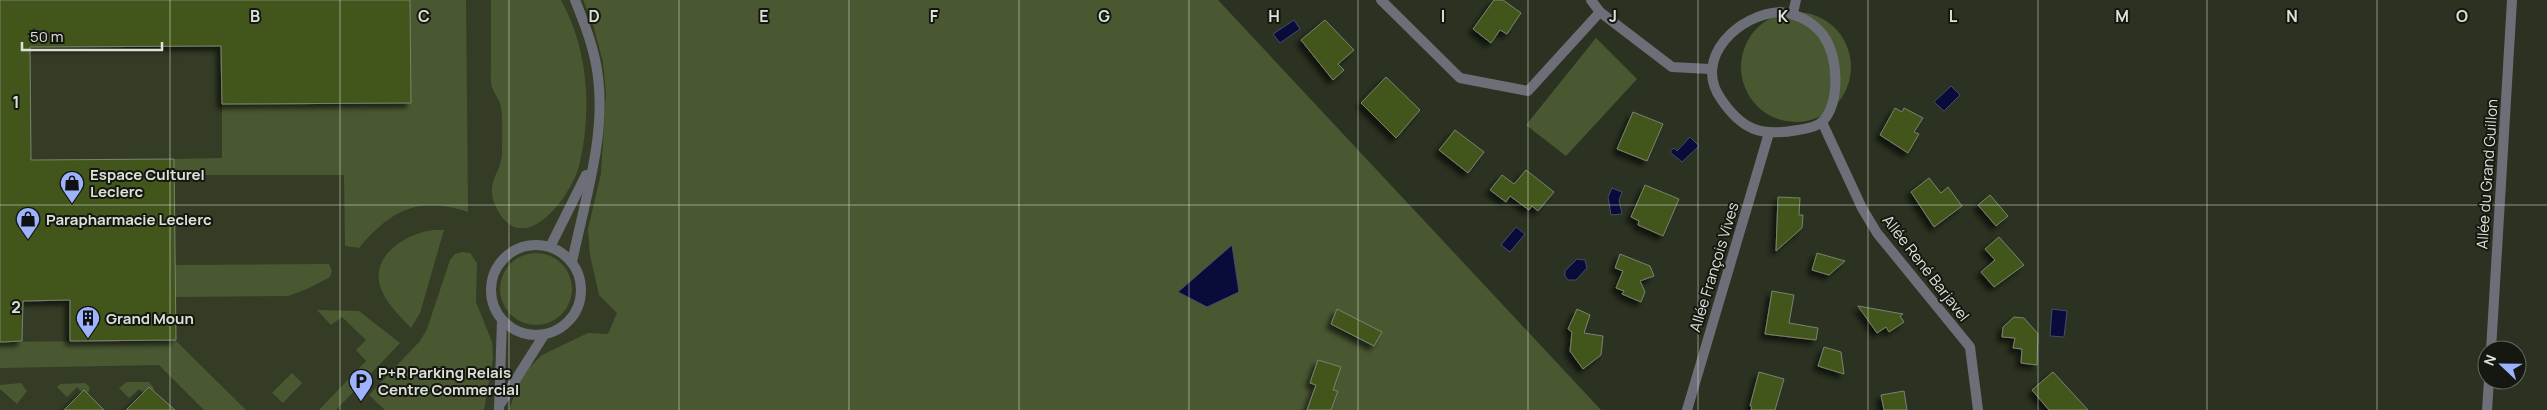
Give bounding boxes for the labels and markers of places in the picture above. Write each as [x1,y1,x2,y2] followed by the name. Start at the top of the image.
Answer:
[90,164,205,202] place label: Espace Culturel Leclerc
[59,170,85,204] shop icon: Espace Culturel Leclerc
[15,206,41,240] shop icon: Parapharmacie Leclerc
[46,209,212,230] place label: Parapharmacie Leclerc
[75,305,101,339] building icon: Grand Moun
[106,308,194,329] place label: Grand Moun
[378,362,519,400] place label: P+R Parking Relais Centre Commercial
[348,368,374,402] parking icon: P+R Parking Relais Centre Commercial

